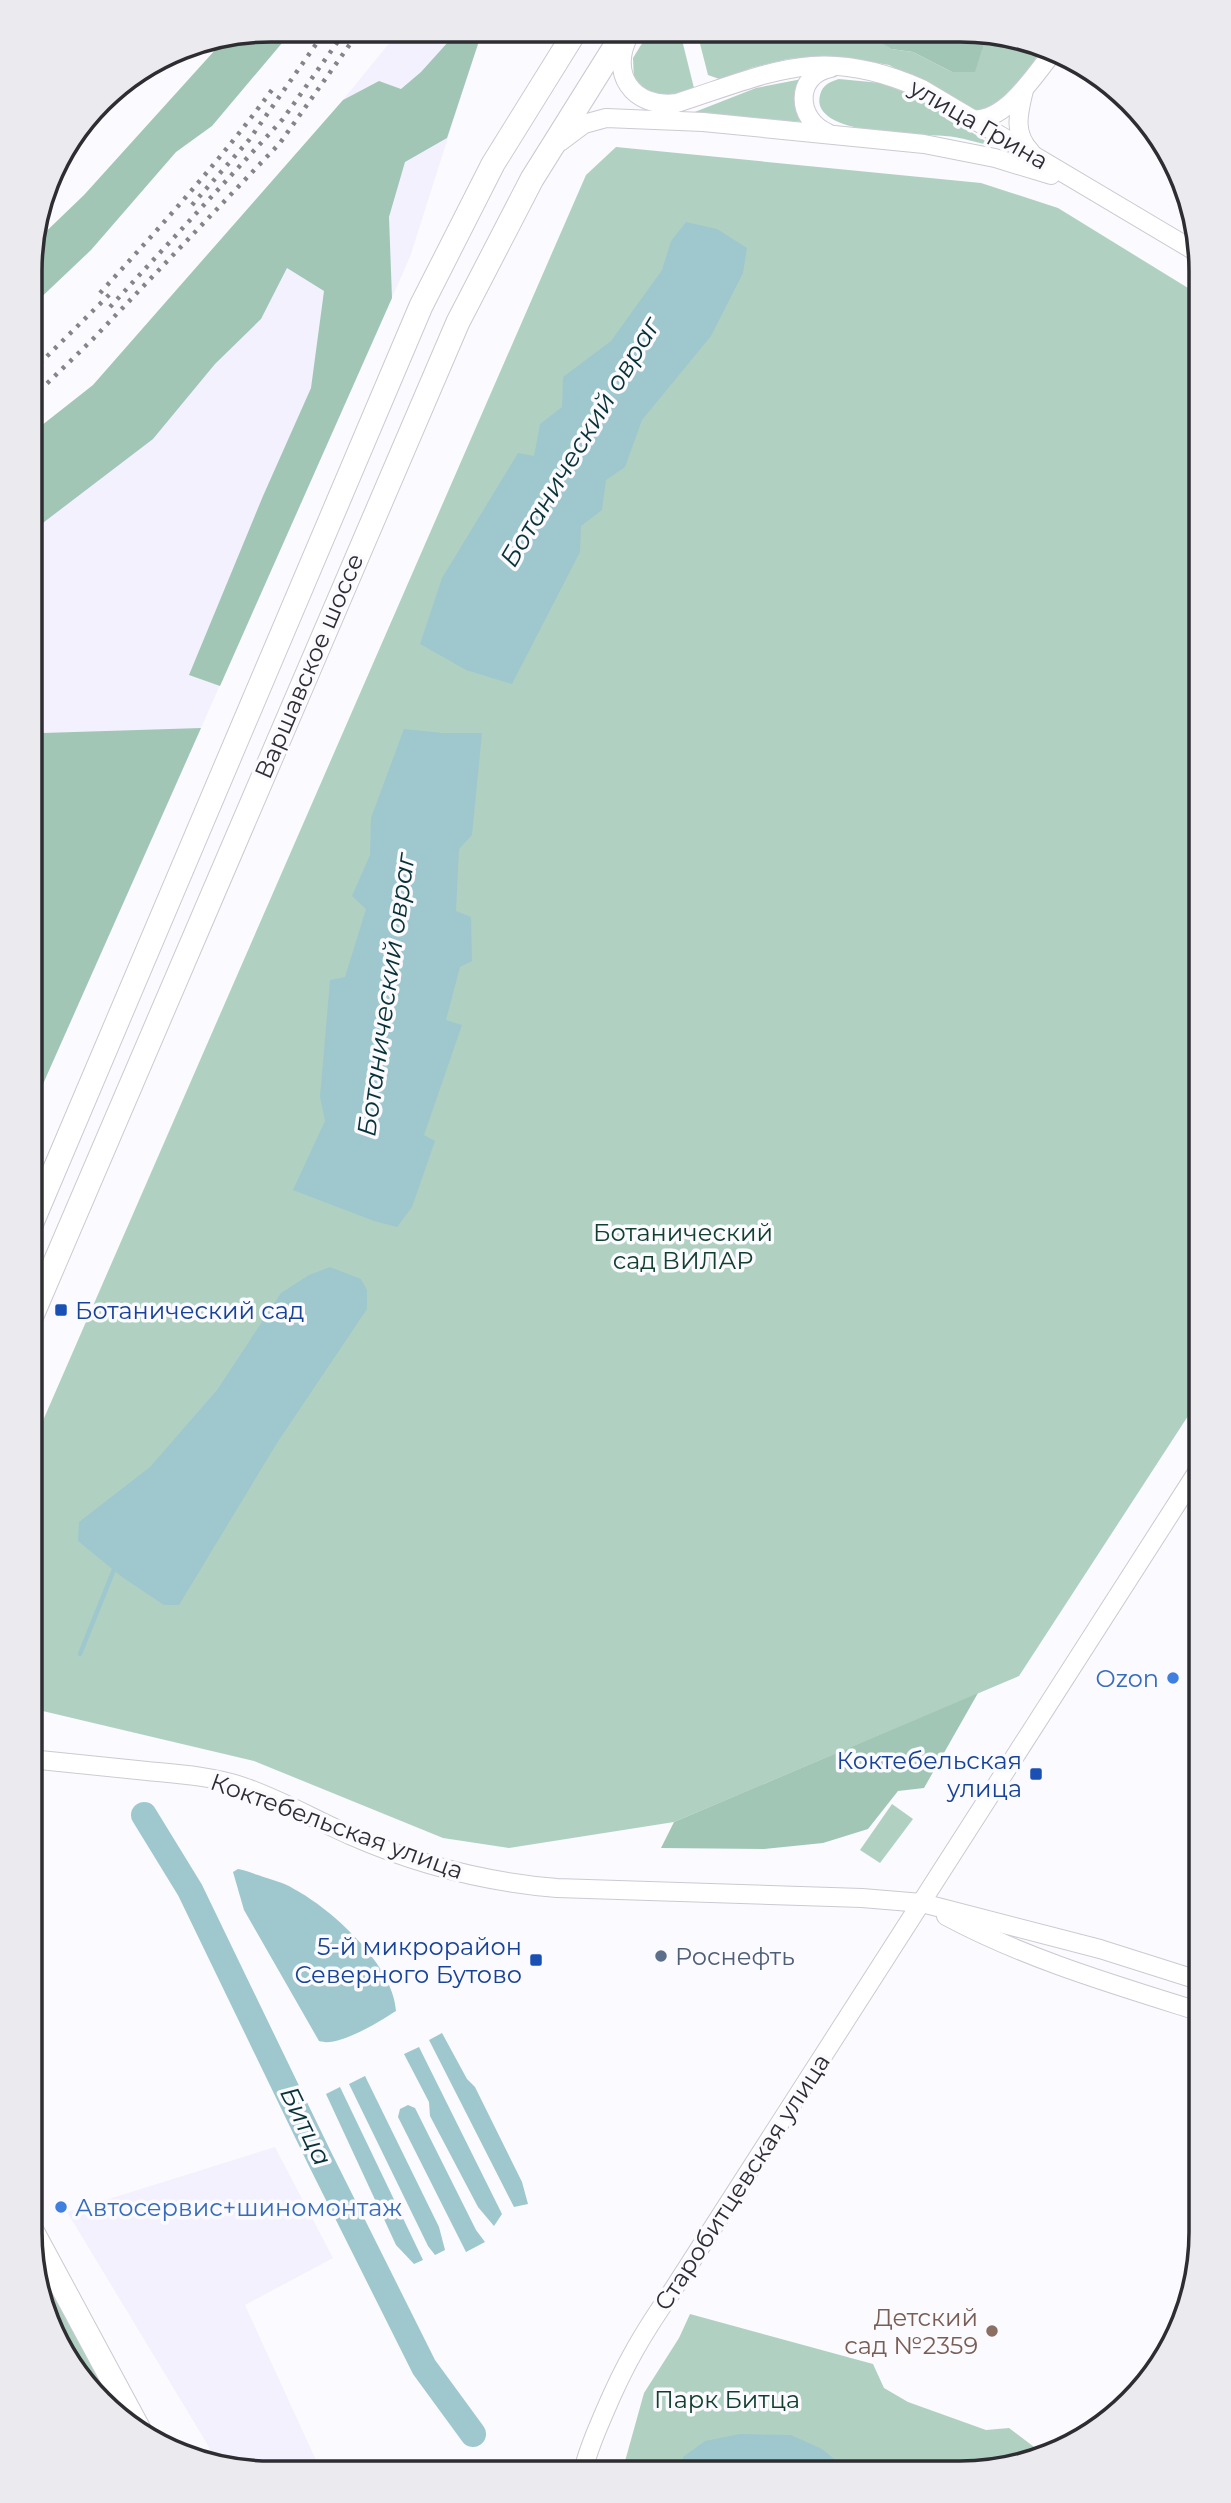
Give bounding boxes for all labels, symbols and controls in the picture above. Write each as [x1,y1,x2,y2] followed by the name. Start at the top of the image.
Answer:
[904,72,1053,175] street label: улица Грина
[493,310,668,572] water label: Ботанический овраг
[248,549,370,783] street label: Варшавское шоссе
[350,850,422,1138] water label: Ботанический овраг
[593,1218,773,1275] park label: Ботанический сад ВИЛАР
[75,1296,304,1325] place label: Ботанический сад
[53,1302,69,1318] marker: Ботанический сад
[1096,1664,1159,1693] place label: Ozon
[1165,1670,1181,1686] marker: Ozon
[837,1746,1022,1803] place label: Коктебельская улица
[1028,1766,1044,1782] marker: Коктебельская улица
[207,1767,467,1885] street label: Коктебельская улица
[294,1932,522,1989] place label: 5-й микрорайон Северного Бутово
[675,1942,795,1971] place label: Роснефть
[653,1948,669,1964] marker: Роснефть
[528,1952,544,1968] marker: 5-й микрорайон Северного Бутово
[648,2048,836,2316] street label: Старобитцевская улица
[273,2081,339,2171] water label: Битца
[75,2193,402,2222] place label: Автосервис+шиномонтаж
[53,2199,69,2215] marker: Автосервис+шиномонтаж
[844,2303,978,2360] place label: Детский сад №2359
[984,2323,1000,2339] marker: Детский сад №2359
[654,2385,800,2414] park label: Парк Битца

